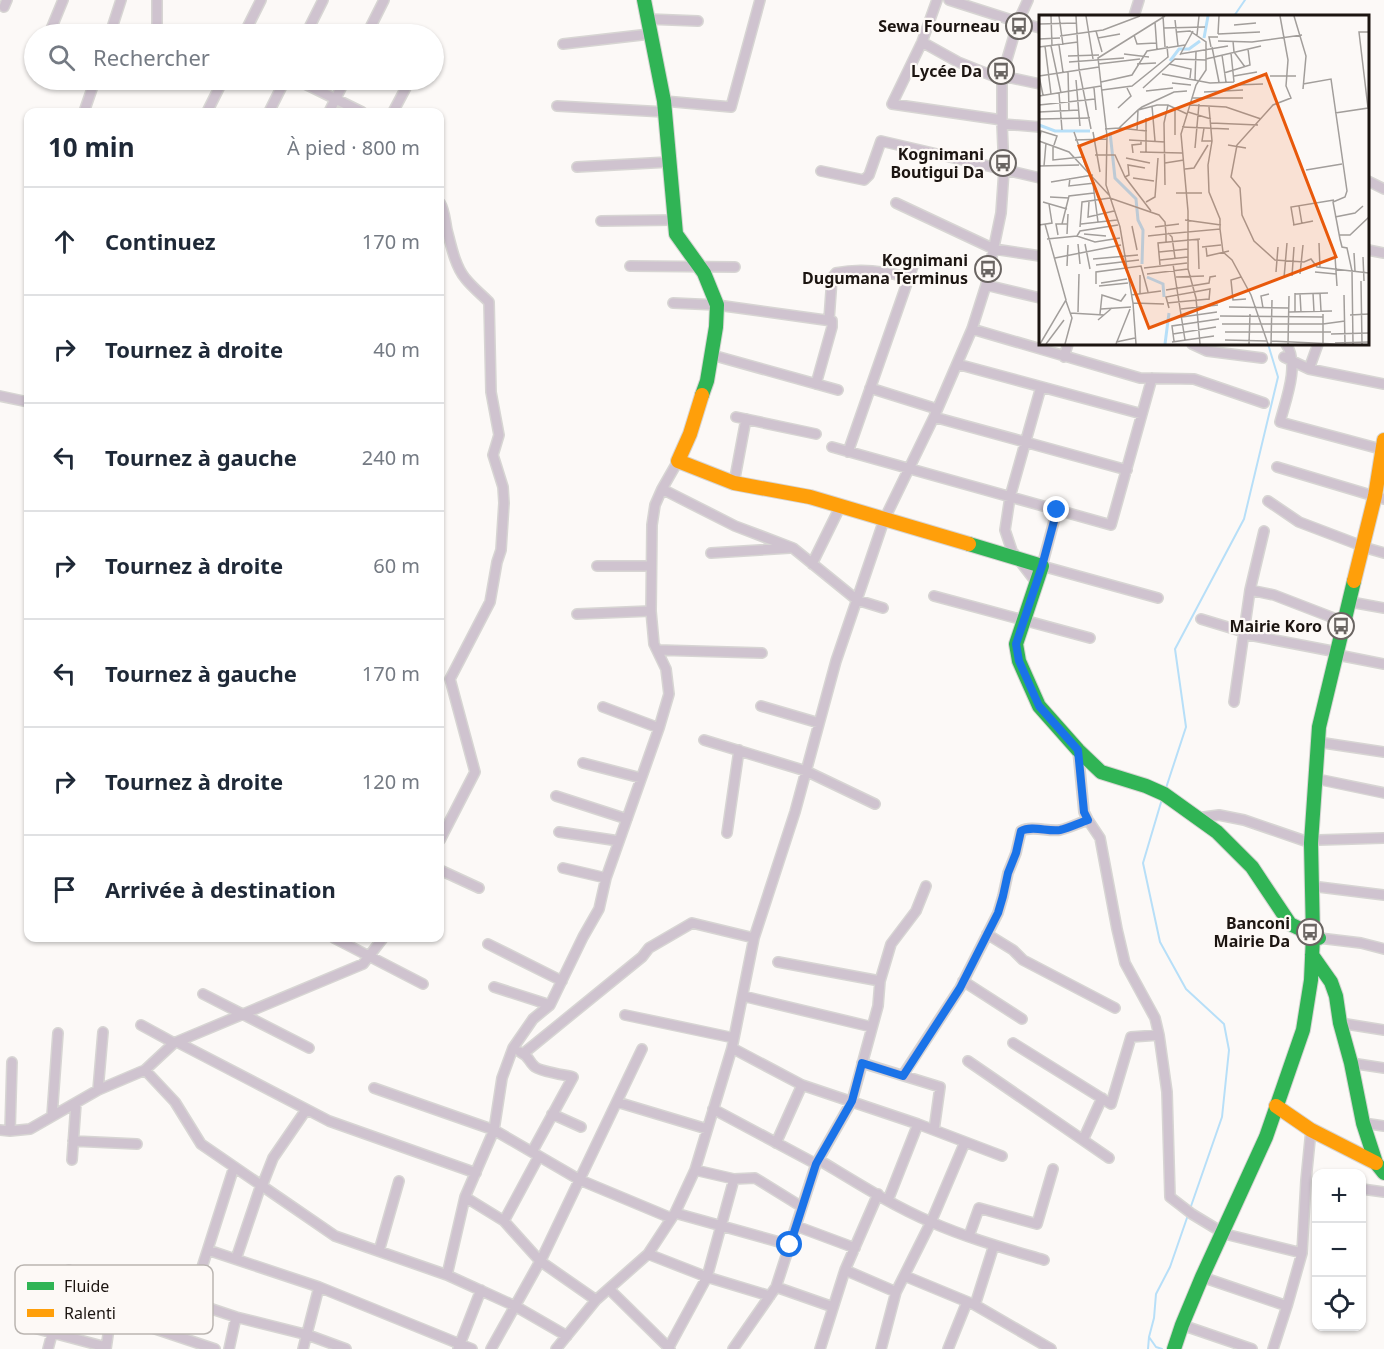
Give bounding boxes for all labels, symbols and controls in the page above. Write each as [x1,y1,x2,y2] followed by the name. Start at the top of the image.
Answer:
[1004,11,1034,41] bus stop icon: Sewa Fourneau
[878,15,1000,37] place label: Sewa Fourneau
[1039,15,1369,345] inset map
[24,24,444,90] search box
[45,41,78,74] icon: search
[93,42,210,72] text: Rechercher
[986,56,1016,86] bus stop icon: Lycée Da
[911,60,982,82] place label: Lycée Da
[48,129,135,165] text: 10 min
[287,134,420,161] text: À pied · 800 m
[890,143,984,183] place label: Kognimani Boutigui Da
[988,148,1018,178] bus stop icon: Kognimani Boutigui Da
[48,225,81,258] icon: ahead
[105,226,216,256] text: Continuez
[362,228,420,255] text: 170 m
[802,249,968,289] place label: Kognimani Dugumana Terminus
[973,254,1003,284] bus stop icon: Kognimani Dugumana Terminus
[48,333,81,366] icon: right
[105,334,283,364] text: Tournez à droite
[373,336,420,363] text: 40 m
[48,441,81,474] icon: left
[105,442,297,472] text: Tournez à gauche
[362,444,420,471] text: 240 m
[1043,496,1069,522] route end
[48,549,81,582] icon: right
[105,550,283,580] text: Tournez à droite
[373,552,420,579] text: 60 m
[1326,611,1356,641] bus stop icon: Mairie Koro
[1229,615,1322,637] place label: Mairie Koro
[48,657,81,690] icon: left
[105,658,297,688] text: Tournez à gauche
[362,660,420,687] text: 170 m
[48,765,81,798] icon: right
[105,766,283,796] text: Tournez à droite
[362,768,420,795] text: 120 m
[48,873,81,906] icon: arrive
[105,874,336,904] text: Arrivée à destination
[1214,912,1290,952] place label: Banconi Mairie Da
[1295,917,1325,947] bus stop icon: Banconi Mairie Da
[1312,1169,1366,1331] map controls
[1312,1169,1366,1223] button: +
[1312,1223,1366,1277] button: −
[776,1231,802,1257] route start
[15,1265,213,1334] legend
[64,1275,109,1297] text: Fluide
[1312,1277,1366,1331] button: locate
[64,1302,116,1324] text: Ralenti

